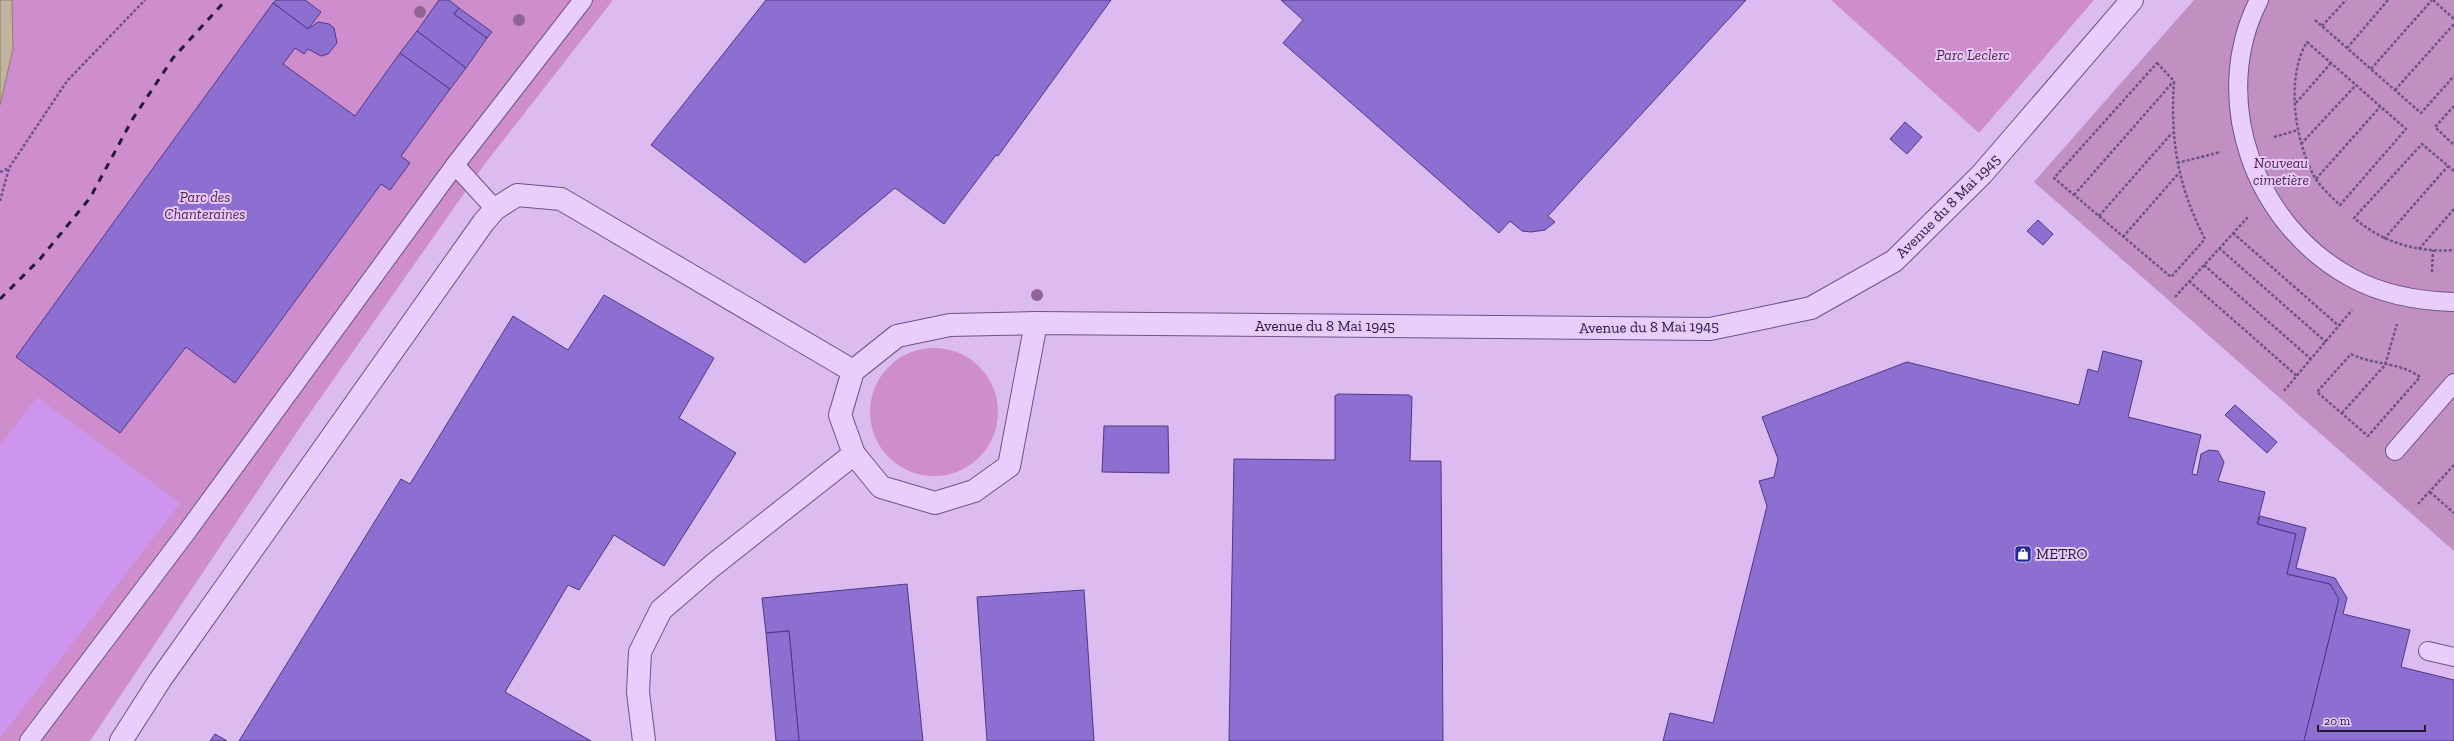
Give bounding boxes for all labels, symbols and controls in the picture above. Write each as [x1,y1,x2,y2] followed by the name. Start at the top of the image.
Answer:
[1936,46,2010,64] park label: Parc Leclerc
[1892,150,2004,262] street label: Avenue du 8 Mai 1945
[2253,154,2309,189] park label: Nouveau cimetière
[164,188,246,223] park label: Parc des Chanteraines
[1255,317,1395,335] street label: Avenue du 8 Mai 1945
[1579,317,1719,337] street label: Avenue du 8 Mai 1945
[2013,544,2033,564] shop icon: METRO
[2036,545,2088,563] place label: METRO
[2318,707,2425,733] scale bar
[2324,714,2351,728] text: 20 m

